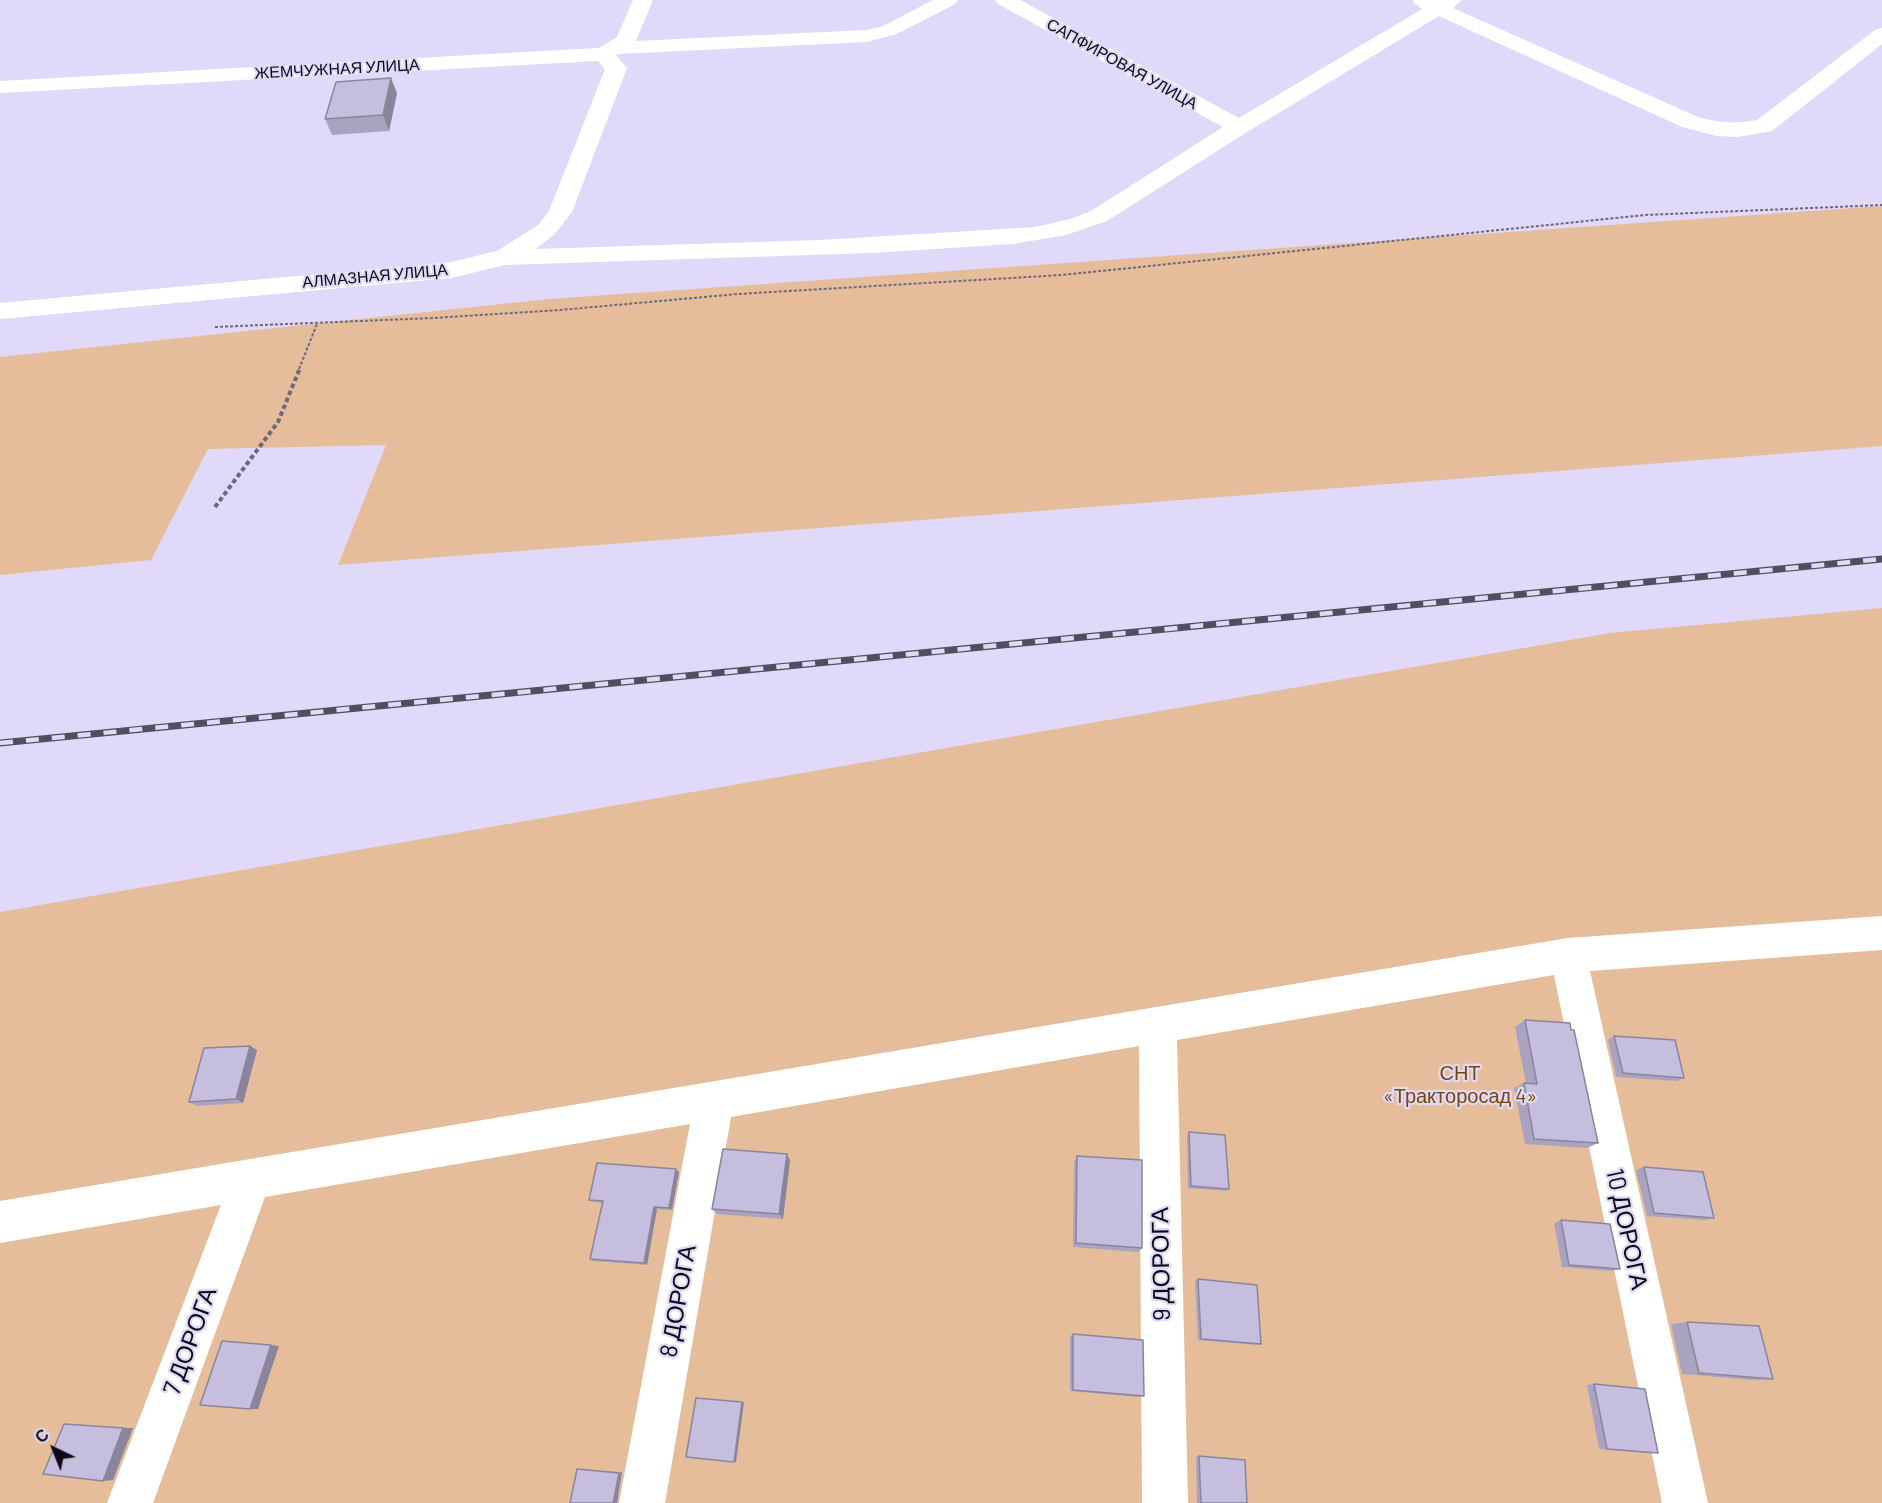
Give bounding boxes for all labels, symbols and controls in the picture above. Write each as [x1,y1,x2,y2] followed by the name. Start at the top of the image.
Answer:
[1043,15,1201,113] street label: САПФИРОВАЯ УЛИЦА
[254,55,420,83] street label: ЖЕМЧУЖНАЯ УЛИЦА
[301,260,449,292] street label: АЛМАЗНАЯ УЛИЦА
[1383,1061,1537,1108] park label: СНТ «Тракторосад 4»
[1600,1166,1654,1292] street label: 10 ДОРОГА
[1146,1207,1176,1321] street label: 9 ДОРОГА
[654,1242,702,1360] street label: 8 ДОРОГА
[157,1283,223,1399] street label: 7 ДОРОГА
[24,1419,84,1479] north arrow
[31,1425,52,1446] text: С

